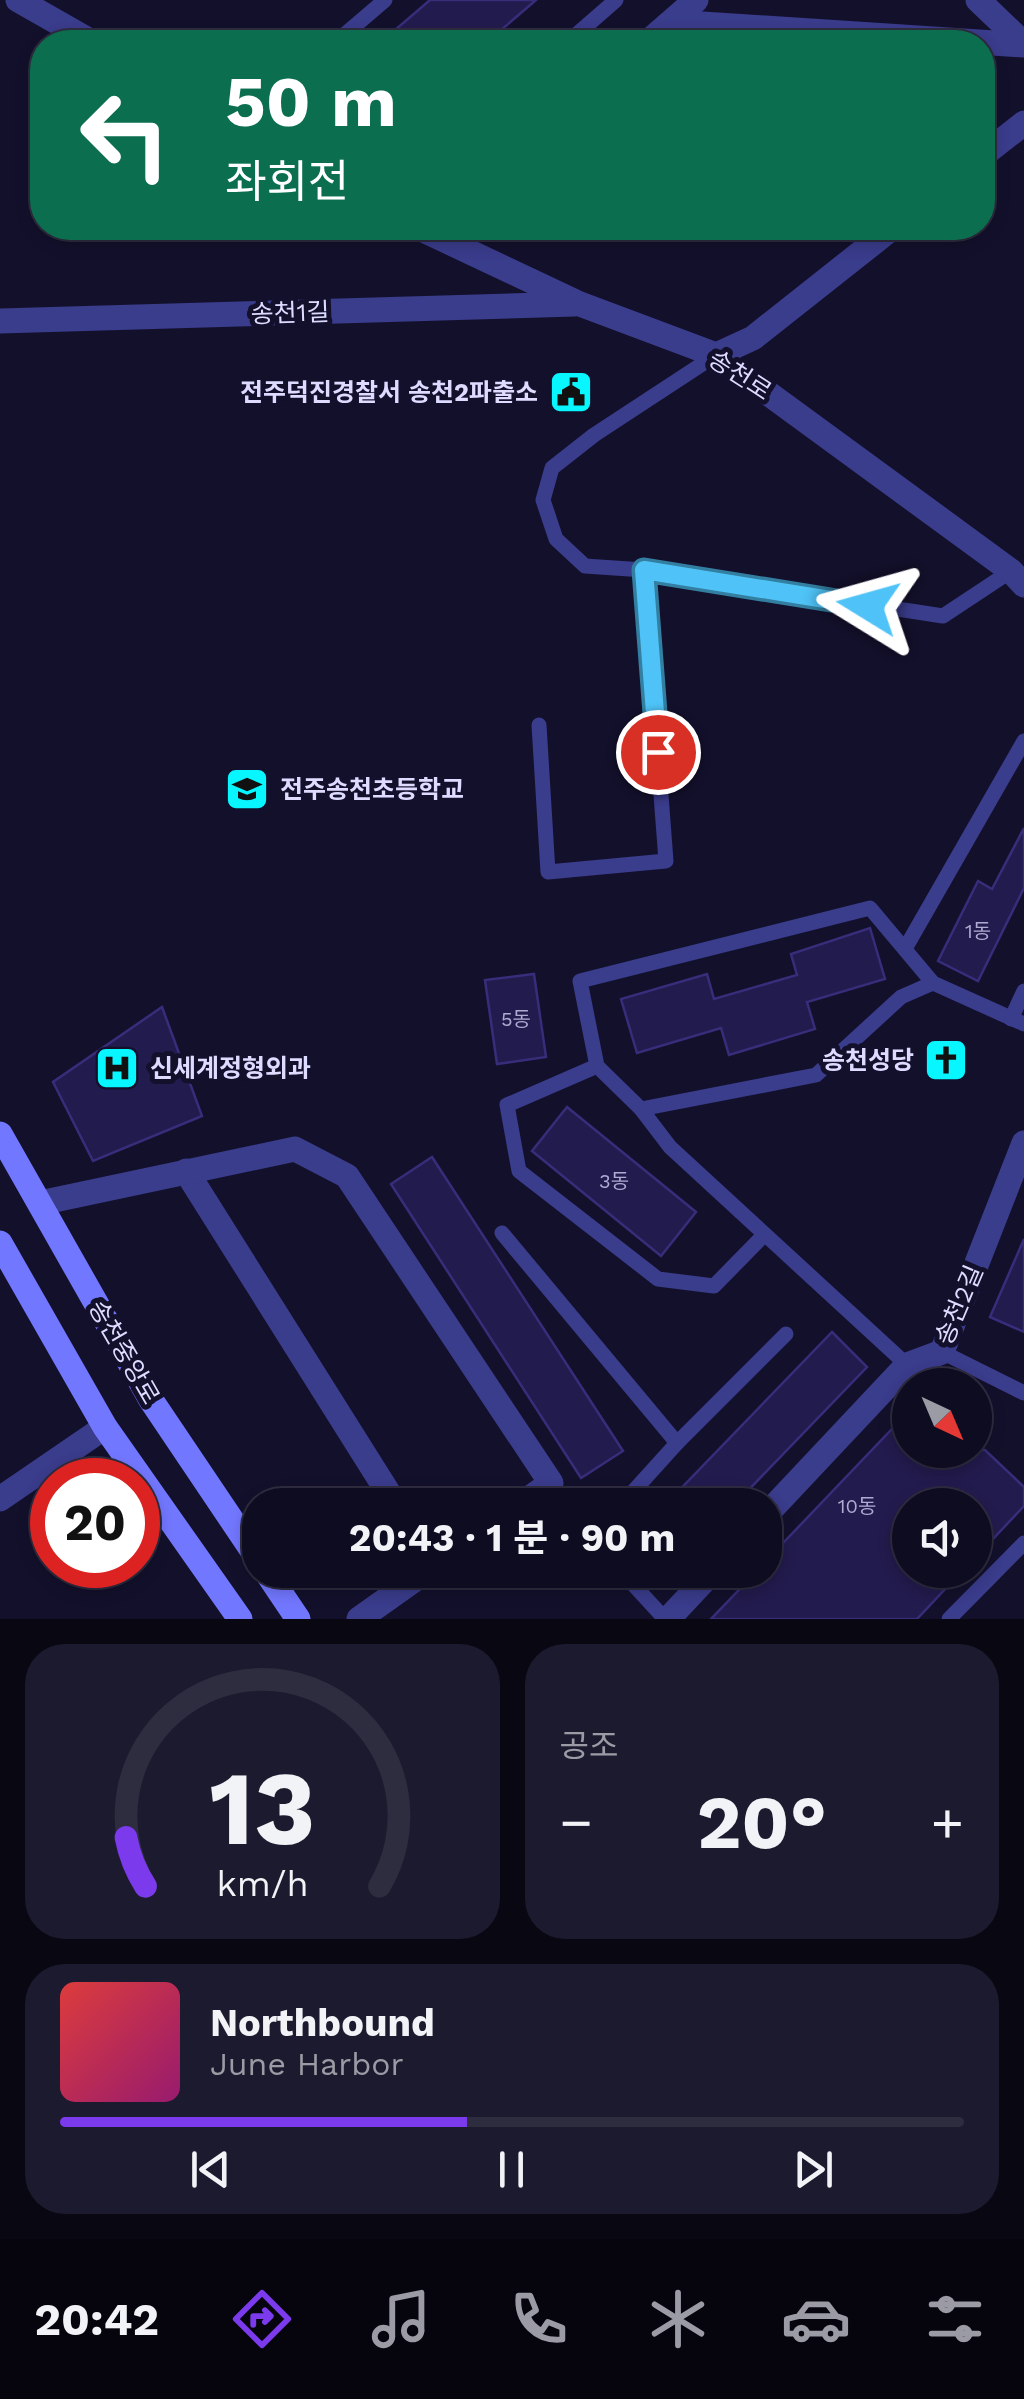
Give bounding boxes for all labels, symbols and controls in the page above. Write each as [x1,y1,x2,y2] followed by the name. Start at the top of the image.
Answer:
[225,61,397,143] text: 50 m
[60,70,190,200] icon: left
[225,155,349,208] text: 좌회전
[250,297,330,329] street label: 송천1길
[703,344,777,406] street label: 송천로
[548,369,594,415] public building icon: 전주덕진경찰서 송천2파출소
[240,378,538,407] place label: 전주덕진경찰서 송천2파출소
[816,554,920,658] position arrow
[616,710,701,795] pin
[631,725,686,780] icon: arrive
[224,766,270,812] school or university icon: 전주송천초등학교
[280,775,464,804] place label: 전주송천초등학교
[965,919,991,943] house number: 1동
[501,1007,531,1031] house number: 5동
[923,1037,969,1083] church icon: 송천성당
[94,1045,140,1091] hospital icon: 신세계정형외과
[822,1046,914,1075] place label: 송천성당
[150,1054,311,1083] place label: 신세계정형외과
[599,1169,629,1193] house number: 3동
[929,1261,989,1349] street label: 송천2길
[83,1295,165,1409] street label: 송천중앙로
[892,1368,992,1468] north arrow
[892,1368,992,1588] map controls
[30,1458,160,1588] speed limit sign: 20
[892,1488,992,1588] button: sound
[838,1494,876,1518] house number: 10동
[349,1516,675,1560] text: 20:43 · 1 분 · 90 m
[560,1727,618,1765] text: 공조
[209,1747,316,1869] text: 13
[697,1778,827,1866] text: 20°
[560,1790,593,1854] text: −
[931,1790,964,1854] text: +
[216,1863,308,1905] text: km/h
[210,2001,435,2045] text: Northbound
[210,2045,404,2083] text: June Harbor
[183,2142,238,2197] icon: previous
[484,2142,539,2197] icon: pause
[786,2142,841,2197] icon: next
[227,2284,297,2354] icon: directions
[366,2284,436,2354] icon: music
[504,2284,574,2354] icon: phone
[643,2284,713,2354] icon: climate
[781,2284,851,2354] icon: car
[920,2284,990,2354] icon: filters
[34,2293,159,2346] text: 20:42

